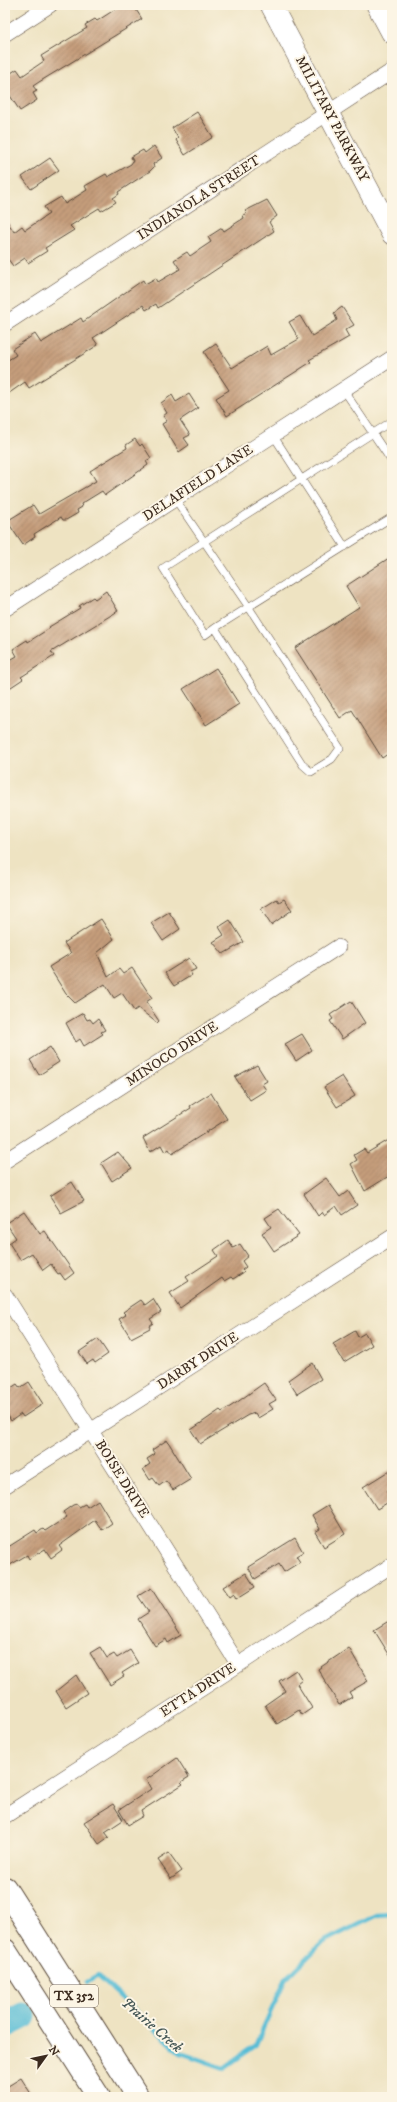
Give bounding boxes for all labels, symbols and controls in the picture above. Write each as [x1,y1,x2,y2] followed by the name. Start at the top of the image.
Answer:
[291,53,373,185] street label: MILITARY PARKWAY
[134,151,264,245] street label: INDIANOLA STREET
[139,441,257,525] street label: DELAFIELD LANE
[123,1017,222,1090] street label: MINOCO DRIVE
[154,1328,242,1394] street label: DARBY DRIVE
[91,1437,153,1521] street label: BOISE DRIVE
[157,1659,239,1721] street label: ETTA DRIVE
[50,1985,98,2007] road number: TX 352
[117,1993,187,2057] water label: Prairie Creek
[26,2036,66,2076] north arrow
[45,2043,62,2059] text: N

